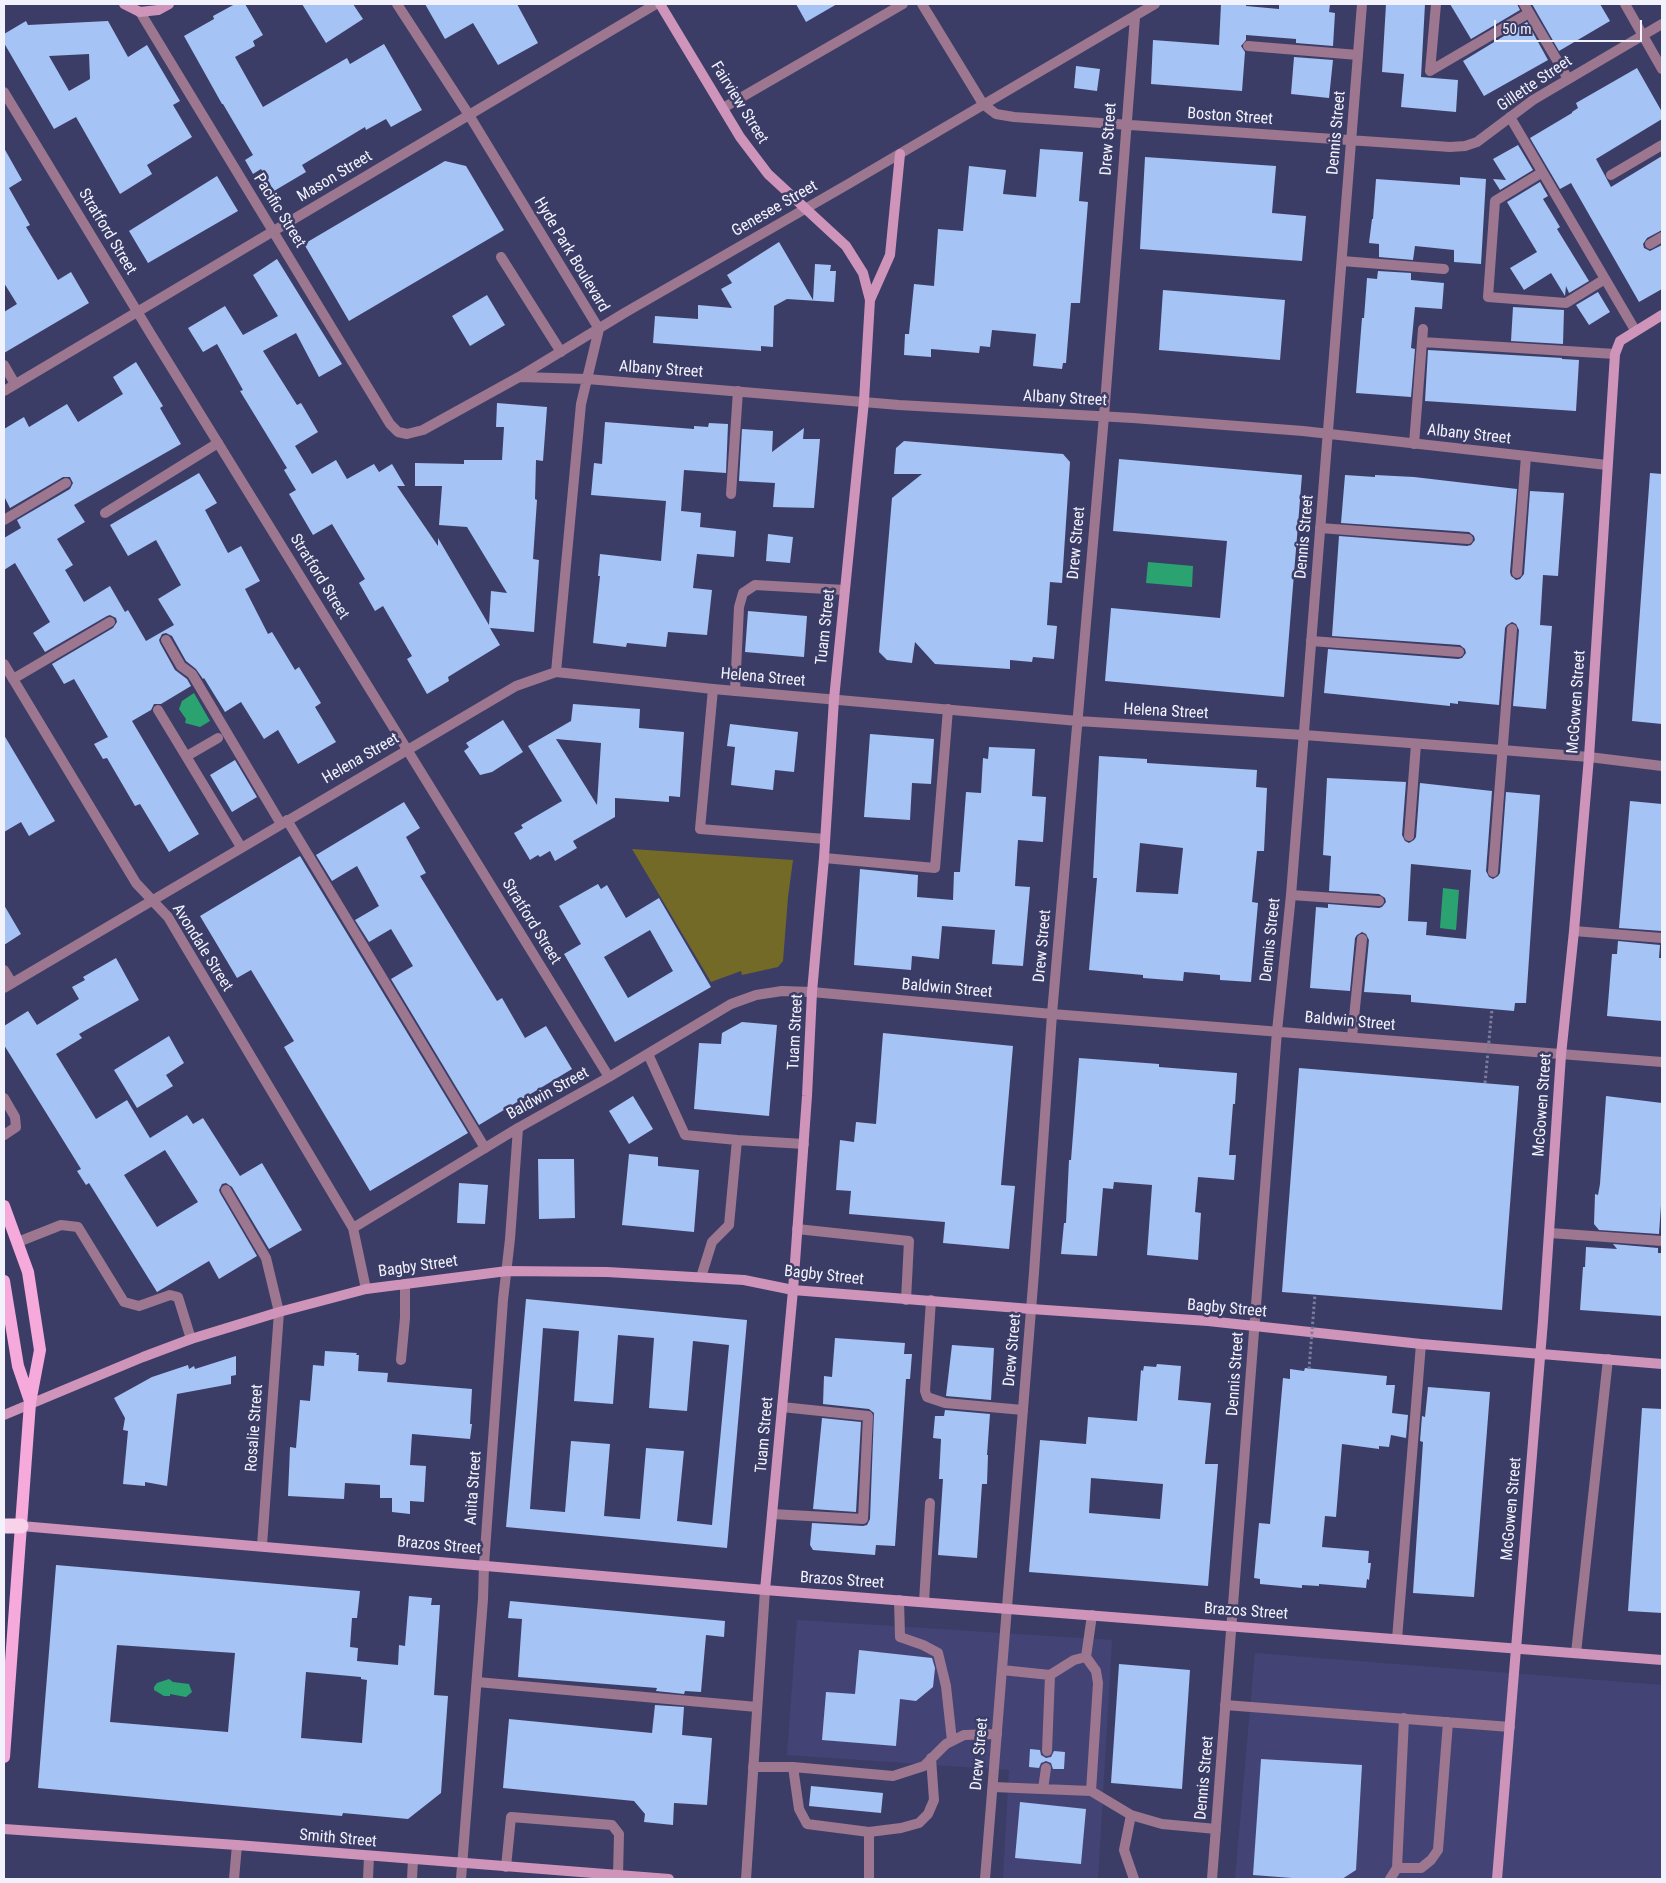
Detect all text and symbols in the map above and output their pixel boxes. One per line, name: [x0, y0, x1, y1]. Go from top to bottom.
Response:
scale bar: [1496, 10, 1644, 42]
text: 50 m: [1502, 20, 1532, 38]
street label: Gillette Street: [1494, 52, 1576, 116]
street label: Fairview Street: [706, 58, 772, 148]
street label: Dennis Street: [1324, 90, 1350, 176]
street label: Drew Street: [1097, 102, 1121, 176]
street label: Boston Street: [1187, 104, 1273, 130]
street label: Mason Street: [294, 147, 376, 207]
street label: Pacific Street: [249, 170, 309, 252]
street label: Genesee Street: [729, 177, 821, 241]
street label: Stratford Street: [74, 186, 140, 278]
street label: Hyde Park Boulevard: [529, 194, 613, 316]
street label: Albany Street: [618, 357, 704, 383]
street label: Albany Street: [1023, 387, 1107, 411]
street label: Albany Street: [1426, 421, 1512, 449]
street label: Dennis Street: [1292, 494, 1318, 580]
street label: Drew Street: [1064, 506, 1090, 580]
street label: Stratford Street: [285, 531, 353, 623]
street label: Tuam Street: [812, 588, 840, 666]
street label: McGowen Street: [1564, 650, 1590, 754]
street label: Helena Street: [720, 665, 806, 691]
street label: Helena Street: [1123, 700, 1209, 724]
street label: Helena Street: [319, 729, 403, 789]
street label: Stratford Street: [497, 876, 565, 968]
street label: Dennis Street: [1257, 897, 1285, 983]
street label: Avondale Street: [168, 901, 236, 995]
street label: Drew Street: [1030, 909, 1056, 983]
street label: Baldwin Street: [901, 975, 993, 1003]
street label: Tuam Street: [784, 993, 808, 1071]
street label: Baldwin Street: [1304, 1008, 1396, 1036]
street label: McGowen Street: [1530, 1053, 1556, 1157]
street label: Baldwin Street: [504, 1064, 592, 1124]
street label: Bagby Street: [377, 1252, 459, 1282]
street label: Bagby Street: [783, 1262, 865, 1290]
street label: Bagby Street: [1186, 1296, 1268, 1322]
street label: Drew Street: [1000, 1313, 1026, 1387]
street label: Dennis Street: [1223, 1331, 1249, 1417]
street label: Rosalie Street: [242, 1384, 268, 1472]
street label: Tuam Street: [752, 1396, 778, 1474]
street label: Anita Street: [462, 1450, 486, 1526]
street label: McGowen Street: [1498, 1456, 1526, 1562]
street label: Brazos Street: [396, 1533, 482, 1559]
street label: Brazos Street: [799, 1568, 885, 1594]
street label: Brazos Street: [1203, 1599, 1289, 1625]
street label: Drew Street: [967, 1717, 993, 1791]
street label: Dennis Street: [1192, 1735, 1218, 1821]
street label: Smith Street: [298, 1826, 378, 1852]

